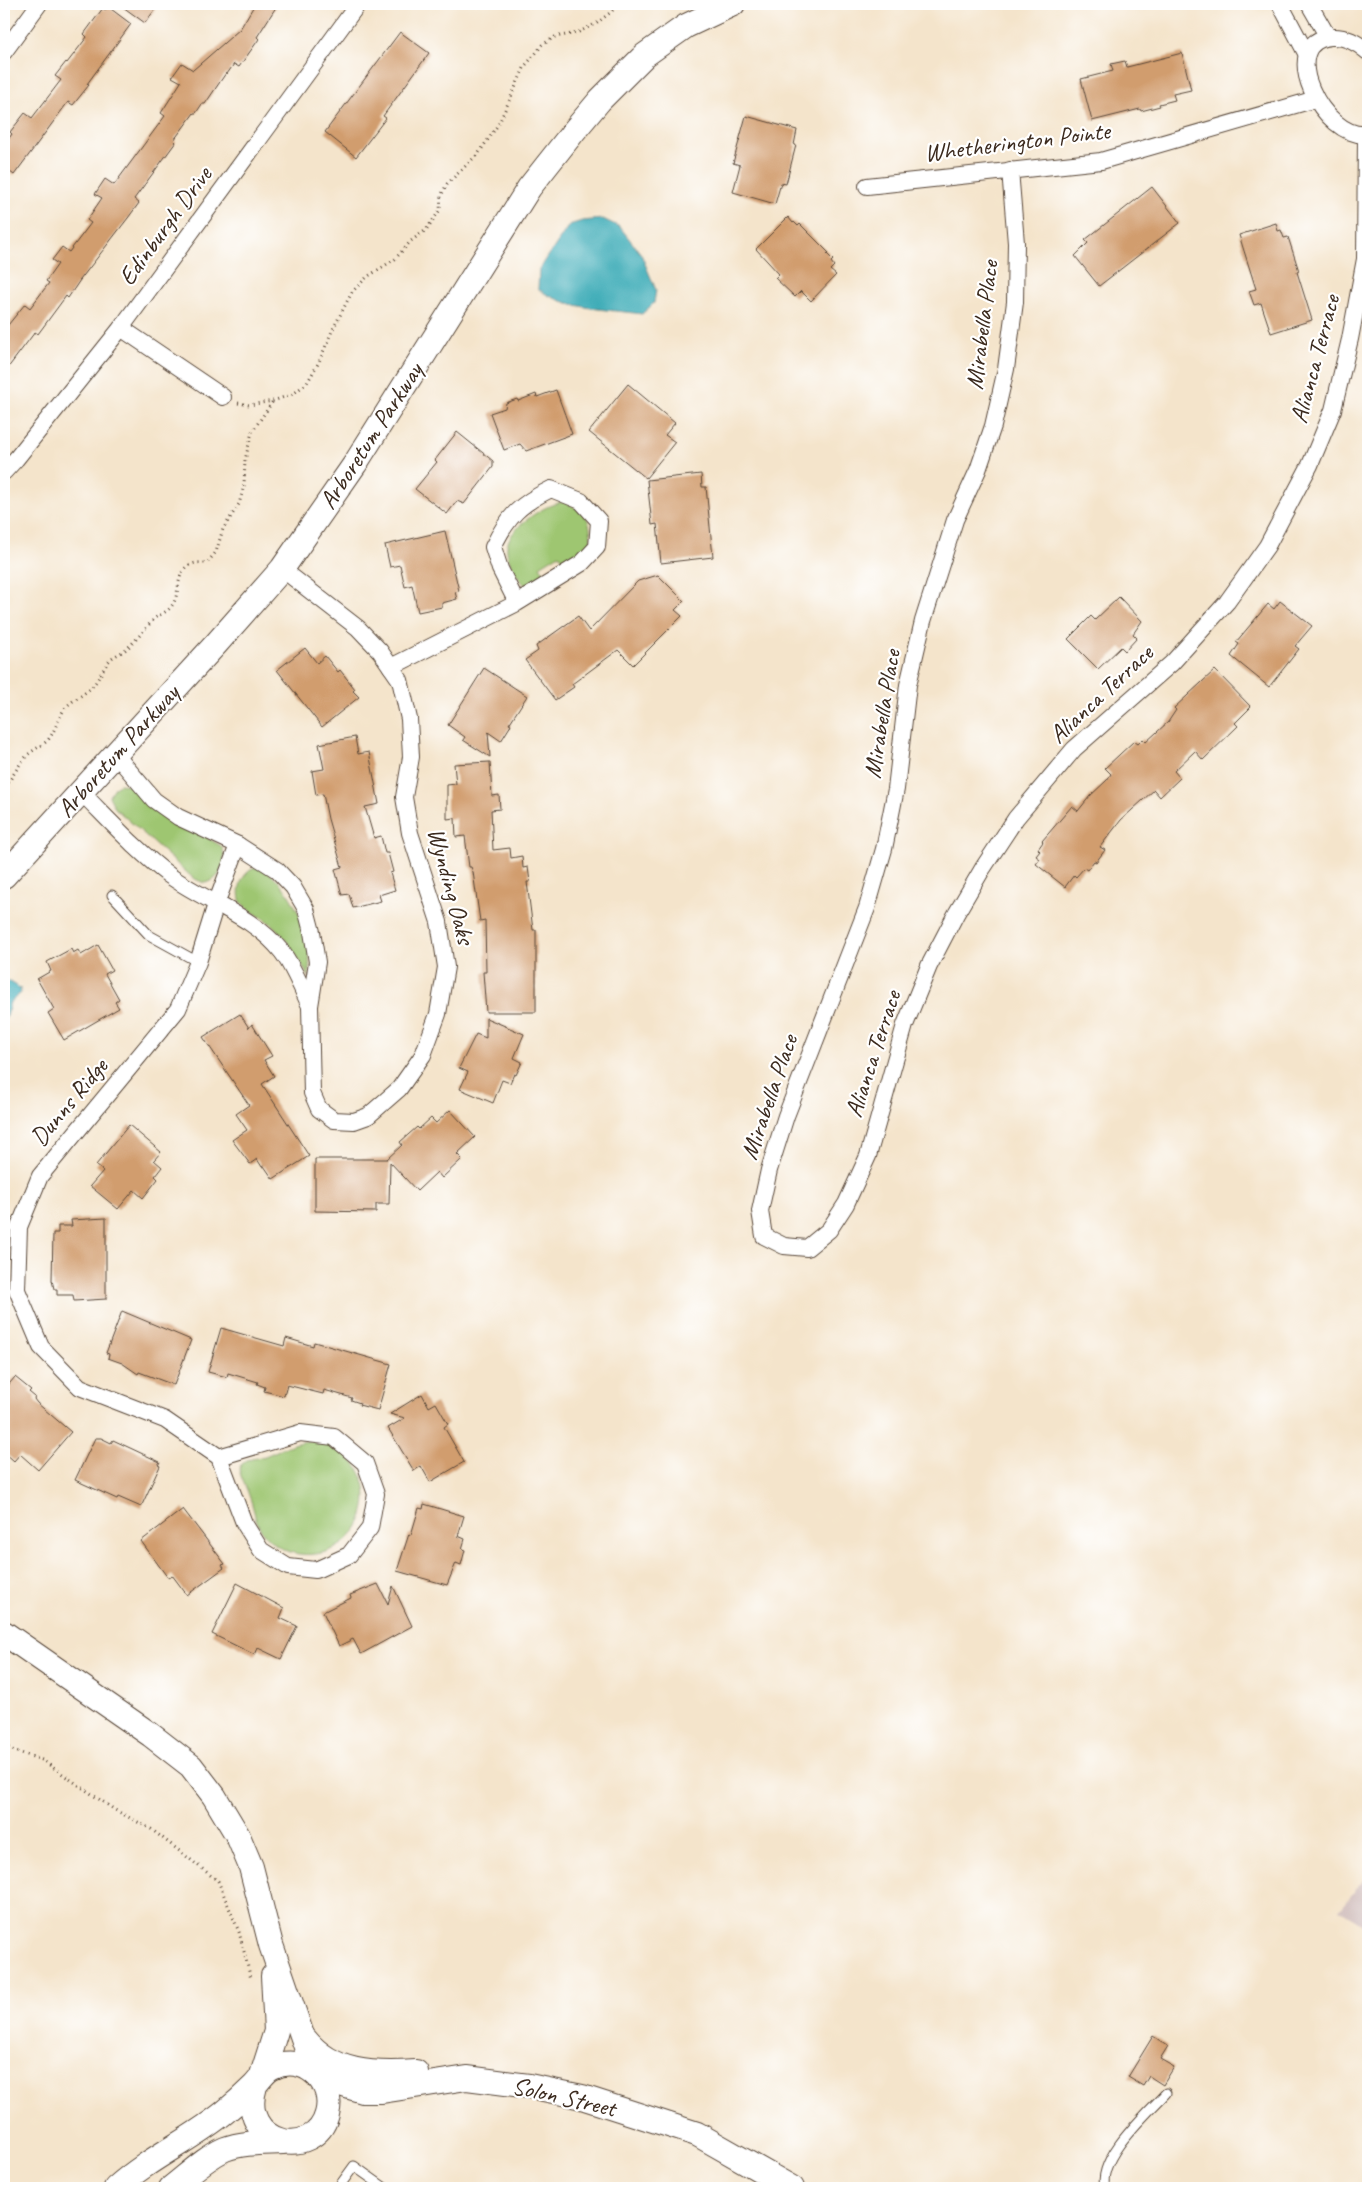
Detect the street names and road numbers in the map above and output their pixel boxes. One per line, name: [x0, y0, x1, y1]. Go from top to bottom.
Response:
street label: Whetherington Pointe: [923, 115, 1113, 169]
street label: Edinburgh Drive: [111, 159, 220, 292]
street label: Mirabella Place: [958, 257, 1006, 391]
street label: Alianca Terrace: [1283, 290, 1348, 426]
street label: Arboretum Parkway: [312, 355, 432, 515]
street label: Alianca Terrace: [1042, 636, 1161, 750]
street label: Mirabella Place: [856, 646, 908, 781]
street label: Arboretum Parkway: [50, 676, 188, 824]
street label: Wynding Oaks: [420, 824, 482, 950]
street label: Alianca Terrace: [838, 985, 909, 1121]
street label: Mirabella Place: [733, 1029, 806, 1164]
street label: Dunns Ridge: [23, 1050, 116, 1152]
street label: Solon Street: [509, 2070, 621, 2125]

